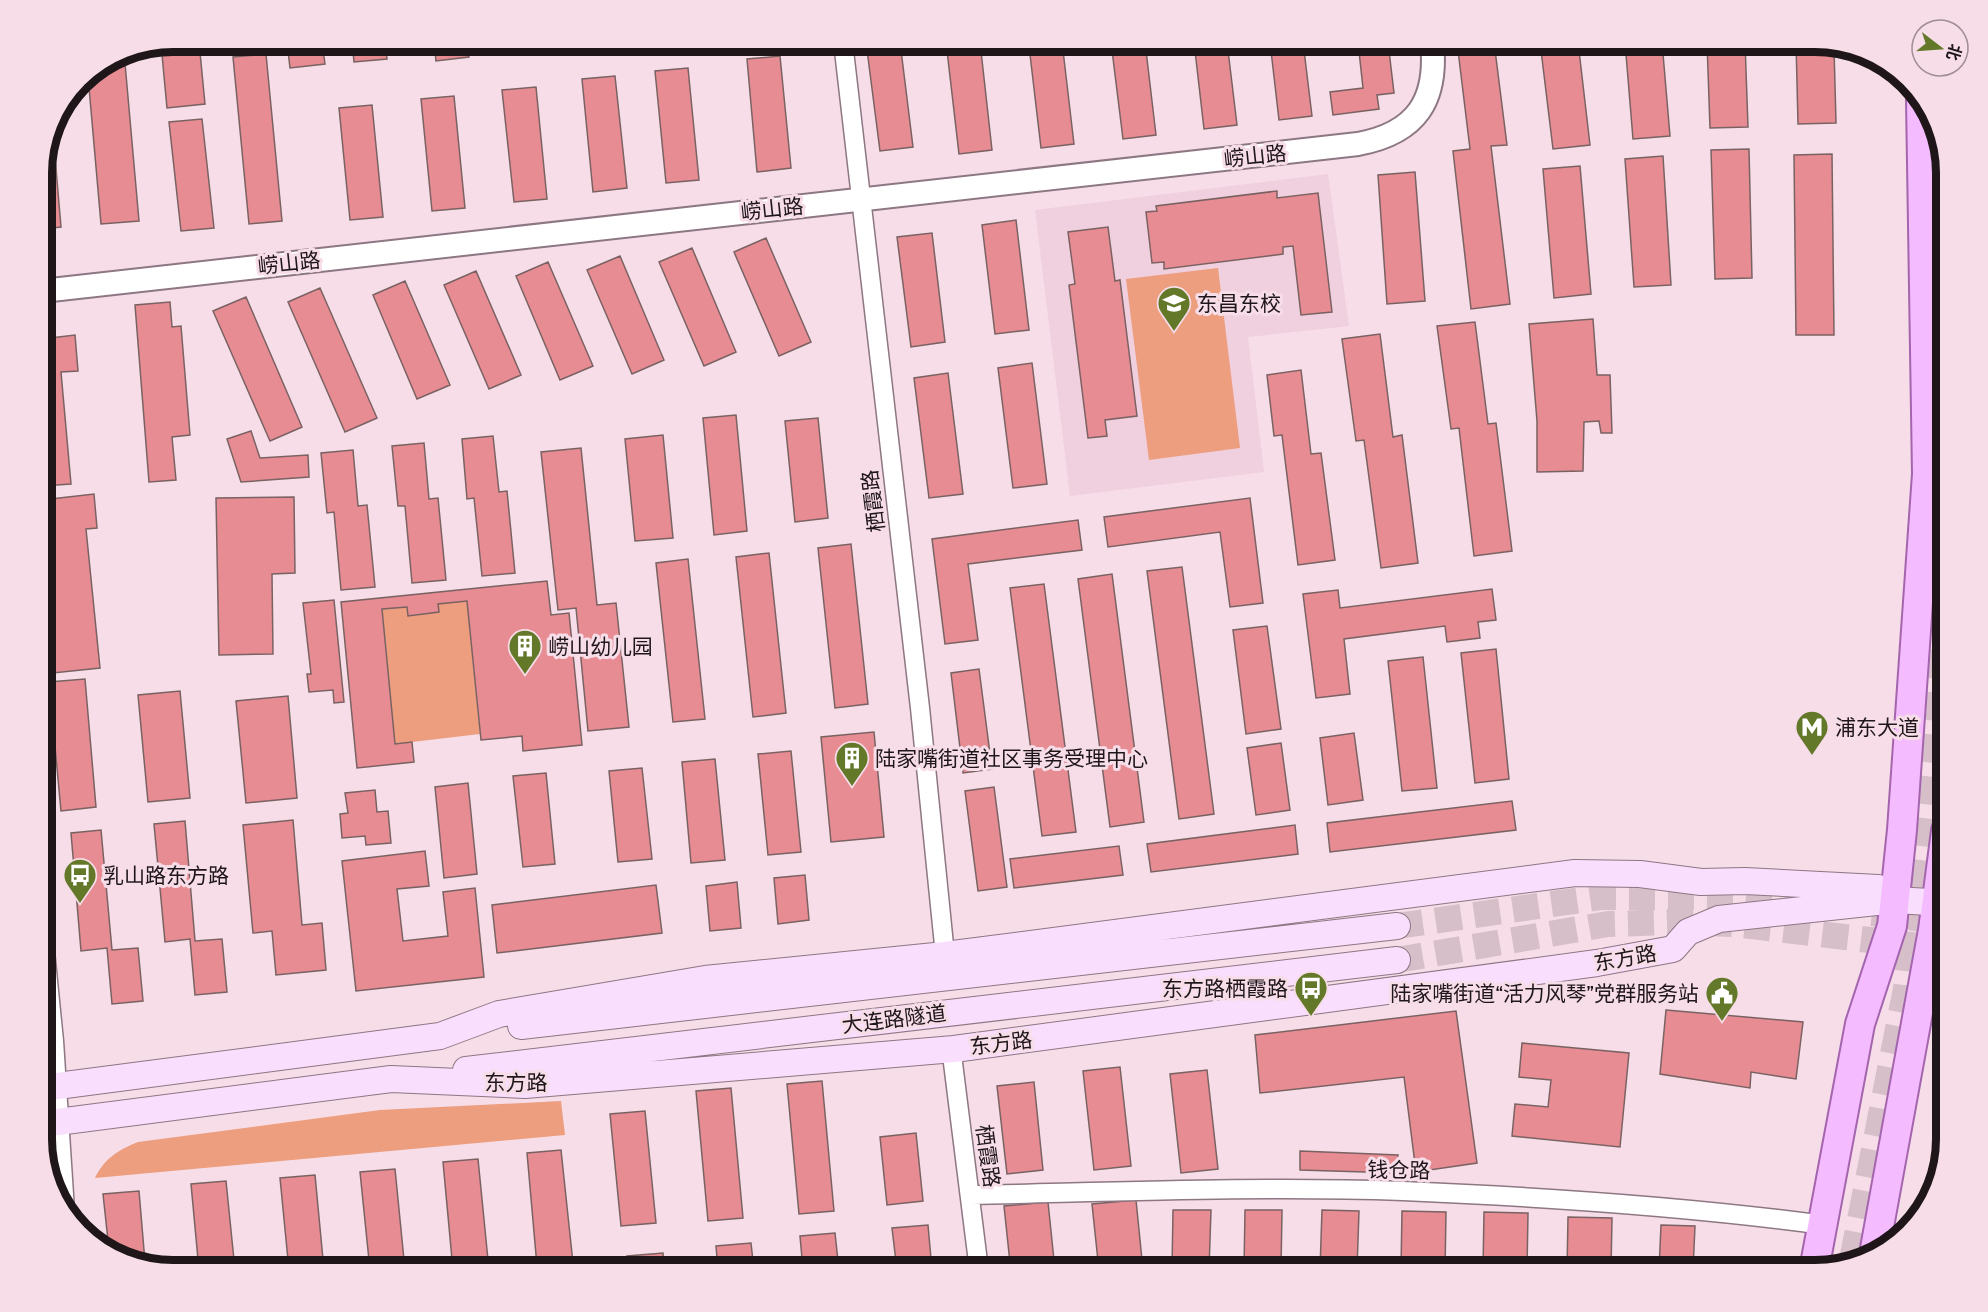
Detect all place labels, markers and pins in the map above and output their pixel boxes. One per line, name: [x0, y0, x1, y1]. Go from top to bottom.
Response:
school or university icon: 东昌东校: [1156, 285, 1192, 332]
place label: 东昌东校: [1197, 291, 1281, 316]
building icon: 崂山幼儿园: [507, 628, 543, 675]
place label: 崂山幼儿园: [548, 634, 653, 659]
metro station icon: 浦东大道: [1794, 709, 1830, 756]
place label: 浦东大道: [1835, 715, 1919, 740]
building icon: 陆家嘴街道社区事务受理中心: [834, 740, 870, 787]
place label: 陆家嘴街道社区事务受理中心: [875, 746, 1148, 771]
bus stop icon: 乳山路东方路: [62, 857, 98, 904]
place label: 乳山路东方路: [103, 863, 229, 888]
bus stop icon: 东方路栖霞路: [1293, 970, 1329, 1017]
public building icon: 陆家嘴街道“活力风琴”党群服务站: [1704, 975, 1740, 1022]
place label: 东方路栖霞路: [1162, 976, 1288, 1001]
place label: 陆家嘴街道“活力风琴”党群服务站: [1390, 981, 1699, 1006]

